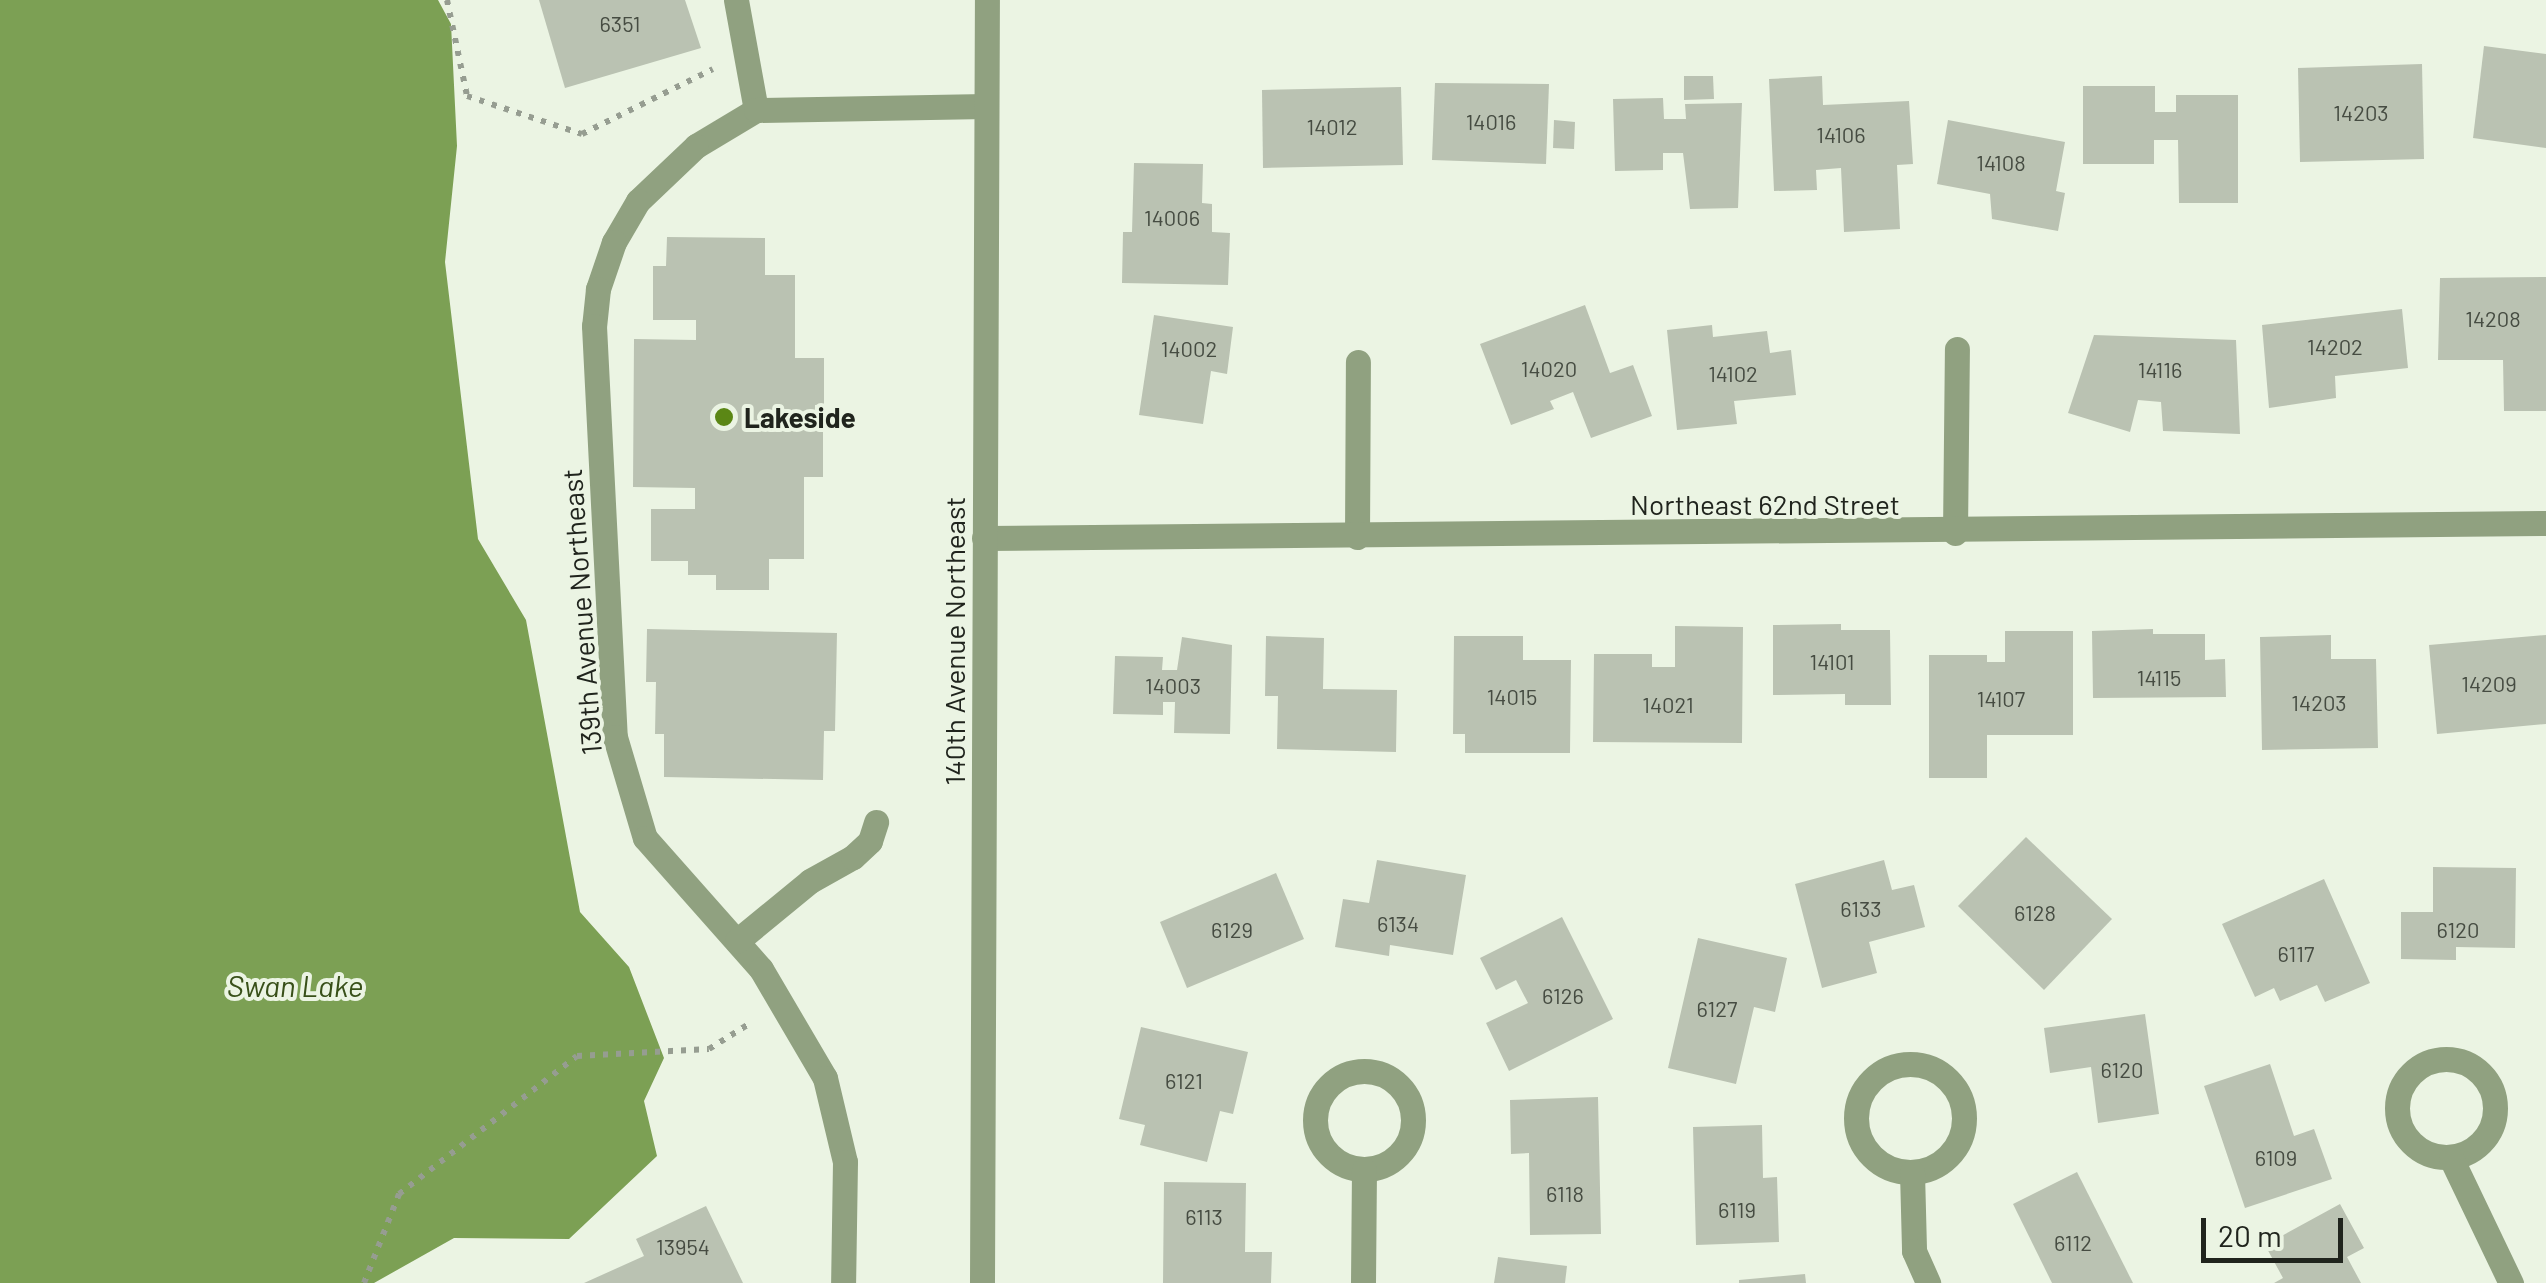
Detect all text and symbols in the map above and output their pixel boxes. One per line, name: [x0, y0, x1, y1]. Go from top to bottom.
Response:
house number: 6351: [599, 11, 641, 37]
house number: 14203: [2333, 100, 2389, 126]
house number: 14016: [1466, 109, 1516, 135]
house number: 14012: [1306, 114, 1358, 140]
house number: 14106: [1816, 122, 1866, 148]
house number: 14108: [1976, 150, 2026, 176]
house number: 14006: [1144, 205, 1200, 231]
house number: 14208: [2465, 306, 2521, 332]
house number: 14202: [2307, 334, 2363, 360]
house number: 14002: [1161, 336, 1217, 362]
house number: 14020: [1521, 356, 1577, 382]
house number: 14116: [2138, 357, 2182, 383]
house number: 14102: [1708, 361, 1758, 387]
place label: Lakeside: [744, 400, 856, 434]
marker: Lakeside: [713, 406, 735, 428]
street label: 139th Avenue Northeast: [554, 468, 608, 756]
street label: Northeast 62nd Street: [1630, 487, 1900, 521]
street label: 140th Avenue Northeast: [937, 496, 971, 786]
house number: 14101: [1809, 649, 1855, 675]
house number: 14115: [2137, 665, 2181, 691]
house number: 14209: [2461, 671, 2517, 697]
house number: 14003: [1145, 673, 1201, 699]
house number: 14015: [1487, 684, 1537, 710]
house number: 14107: [1977, 686, 2025, 712]
house number: 14203: [2291, 690, 2347, 716]
house number: 14021: [1642, 692, 1694, 718]
house number: 6133: [1840, 896, 1882, 922]
house number: 6128: [2014, 900, 2056, 926]
house number: 6134: [1377, 911, 1419, 937]
house number: 6129: [1211, 917, 1253, 943]
house number: 6120: [2437, 917, 2479, 943]
house number: 6117: [2278, 941, 2314, 967]
water label: Swan Lake: [227, 967, 363, 1003]
house number: 6126: [1542, 983, 1584, 1009]
house number: 6127: [1697, 996, 1737, 1022]
house number: 6120: [2101, 1057, 2143, 1083]
house number: 6121: [1165, 1068, 1203, 1094]
house number: 6109: [2255, 1145, 2297, 1171]
house number: 6118: [1546, 1181, 1584, 1207]
house number: 6119: [1718, 1197, 1756, 1223]
scale bar: [2206, 1198, 2348, 1260]
house number: 6113: [1185, 1204, 1223, 1230]
text: 20 m: [2218, 1217, 2282, 1253]
house number: 6112: [2054, 1230, 2092, 1256]
house number: 13954: [656, 1234, 710, 1260]

